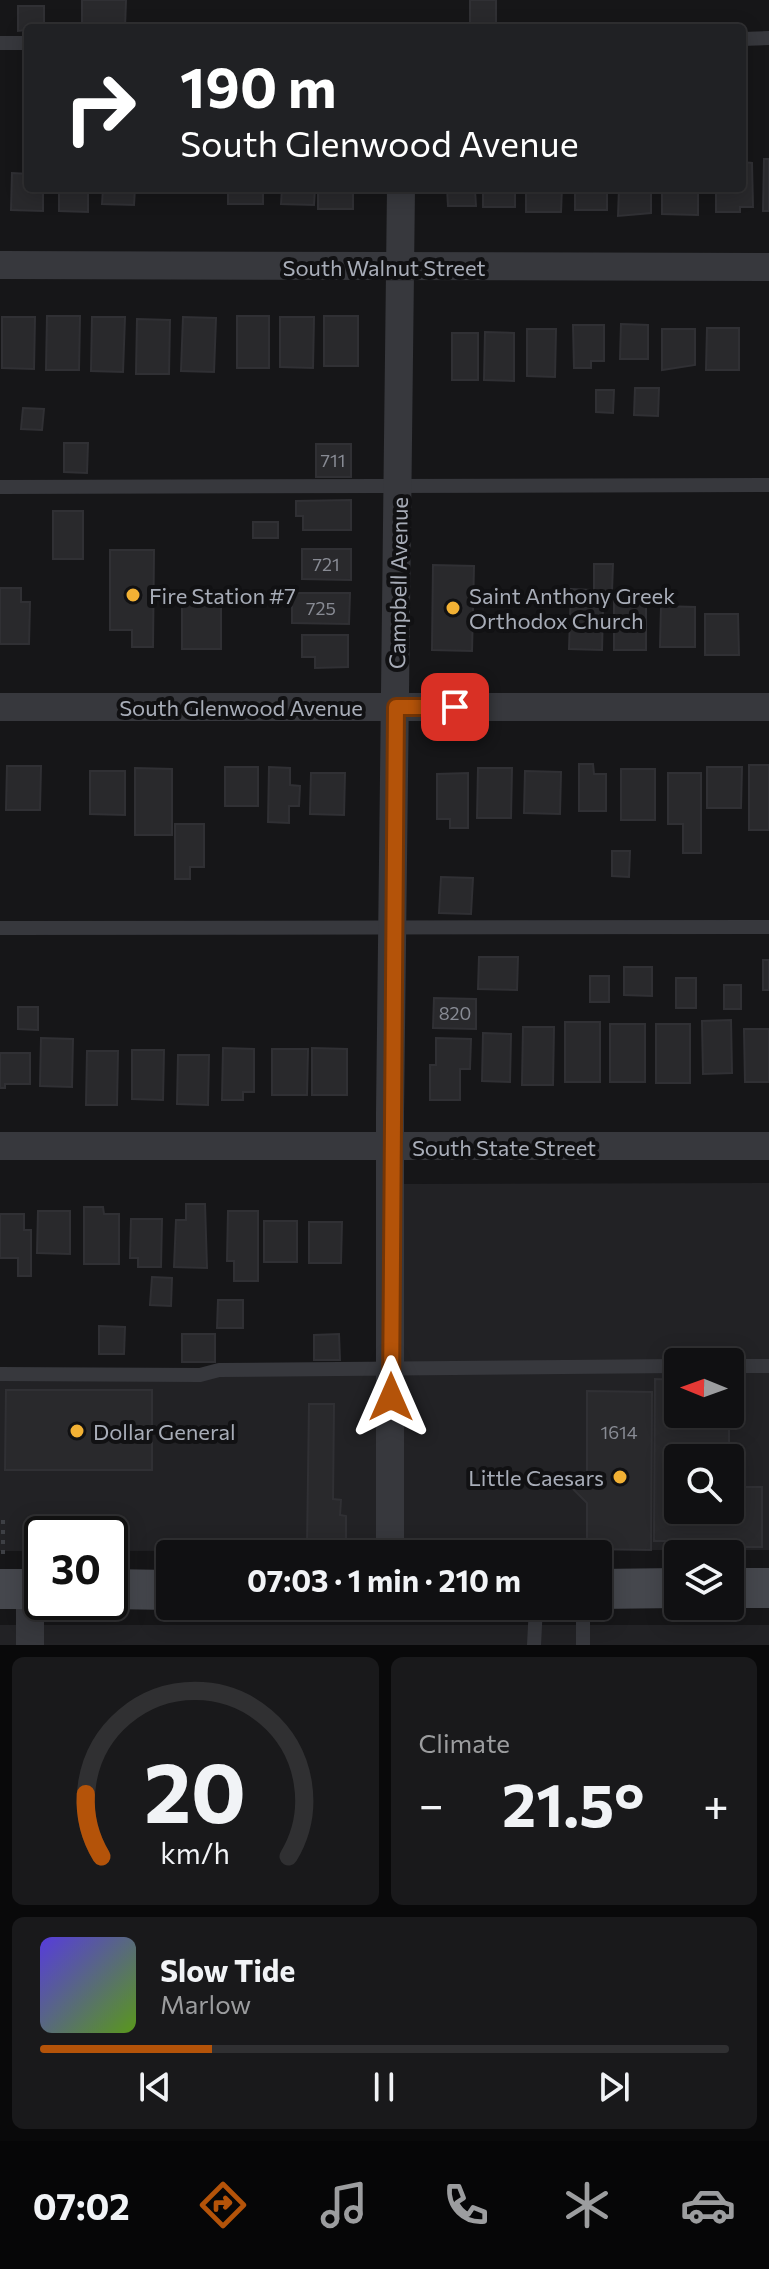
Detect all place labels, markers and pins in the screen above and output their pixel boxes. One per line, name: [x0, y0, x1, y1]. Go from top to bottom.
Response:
place label: Fire Station #7: [149, 582, 296, 609]
place label: Saint Anthony Greek Orthodox Church: [469, 582, 675, 634]
marker: Fire Station #7: [124, 586, 142, 604]
marker: Saint Anthony Greek Orthodox Church: [444, 599, 462, 617]
pin: [421, 673, 489, 741]
place label: Dollar General: [93, 1418, 236, 1445]
marker: Dollar General: [68, 1422, 86, 1440]
place label: Little Caesars: [468, 1464, 604, 1491]
marker: Little Caesars: [611, 1468, 629, 1486]

